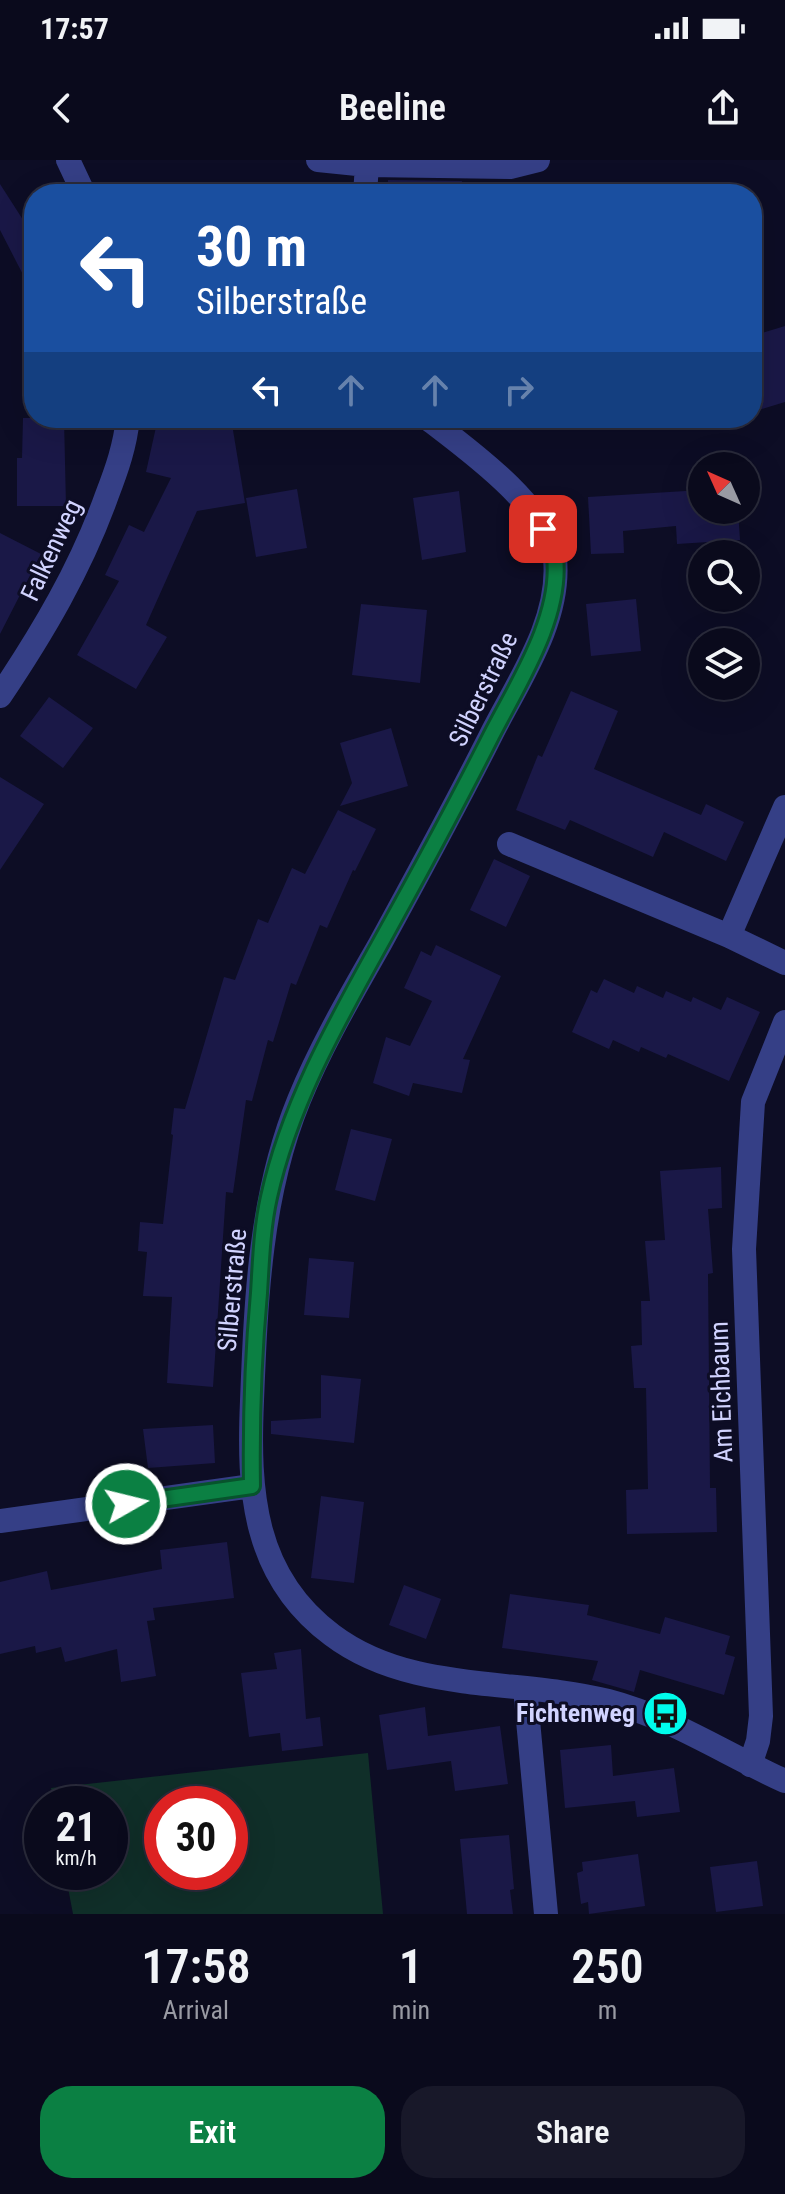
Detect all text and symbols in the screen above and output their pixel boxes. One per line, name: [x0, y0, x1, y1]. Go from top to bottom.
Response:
text: 17:57: [40, 11, 109, 46]
icon: back: [40, 86, 84, 130]
icon: share: [701, 86, 745, 130]
text: Beeline: [339, 87, 446, 129]
text: 30 m: [196, 214, 307, 280]
icon: left: [64, 216, 168, 320]
text: Silberstraße: [196, 281, 367, 323]
icon: left: [245, 368, 289, 412]
icon: ahead: [329, 368, 373, 412]
icon: ahead: [413, 368, 457, 412]
icon: right: [497, 368, 541, 412]
north arrow: [688, 452, 760, 524]
map controls: [688, 452, 760, 700]
street label: Falkenweg: [14, 494, 88, 606]
pin: [509, 495, 577, 563]
icon: arrive: [521, 507, 565, 551]
button: search: [688, 540, 760, 612]
street label: Silberstraße: [442, 627, 524, 751]
button: layers: [688, 628, 760, 700]
street label: Silberstraße: [212, 1227, 252, 1353]
street label: Am Eichbaum: [704, 1321, 738, 1463]
position arrow: [84, 1462, 168, 1546]
bus stop icon: Fichtenweg: [642, 1689, 690, 1737]
place label: Fichtenweg: [516, 1698, 635, 1728]
speed limit sign: 30: [144, 1786, 248, 1890]
text: 21: [56, 1804, 96, 1851]
text: km/h: [55, 1846, 97, 1870]
text: 17:58: [141, 1938, 251, 1995]
text: 1: [399, 1938, 423, 1995]
text: 250: [571, 1938, 644, 1995]
text: Arrival: [163, 1995, 229, 2025]
text: min: [392, 1995, 430, 2025]
text: m: [598, 1995, 617, 2025]
button: Exit: [40, 2086, 385, 2178]
button: Share: [401, 2086, 745, 2178]

